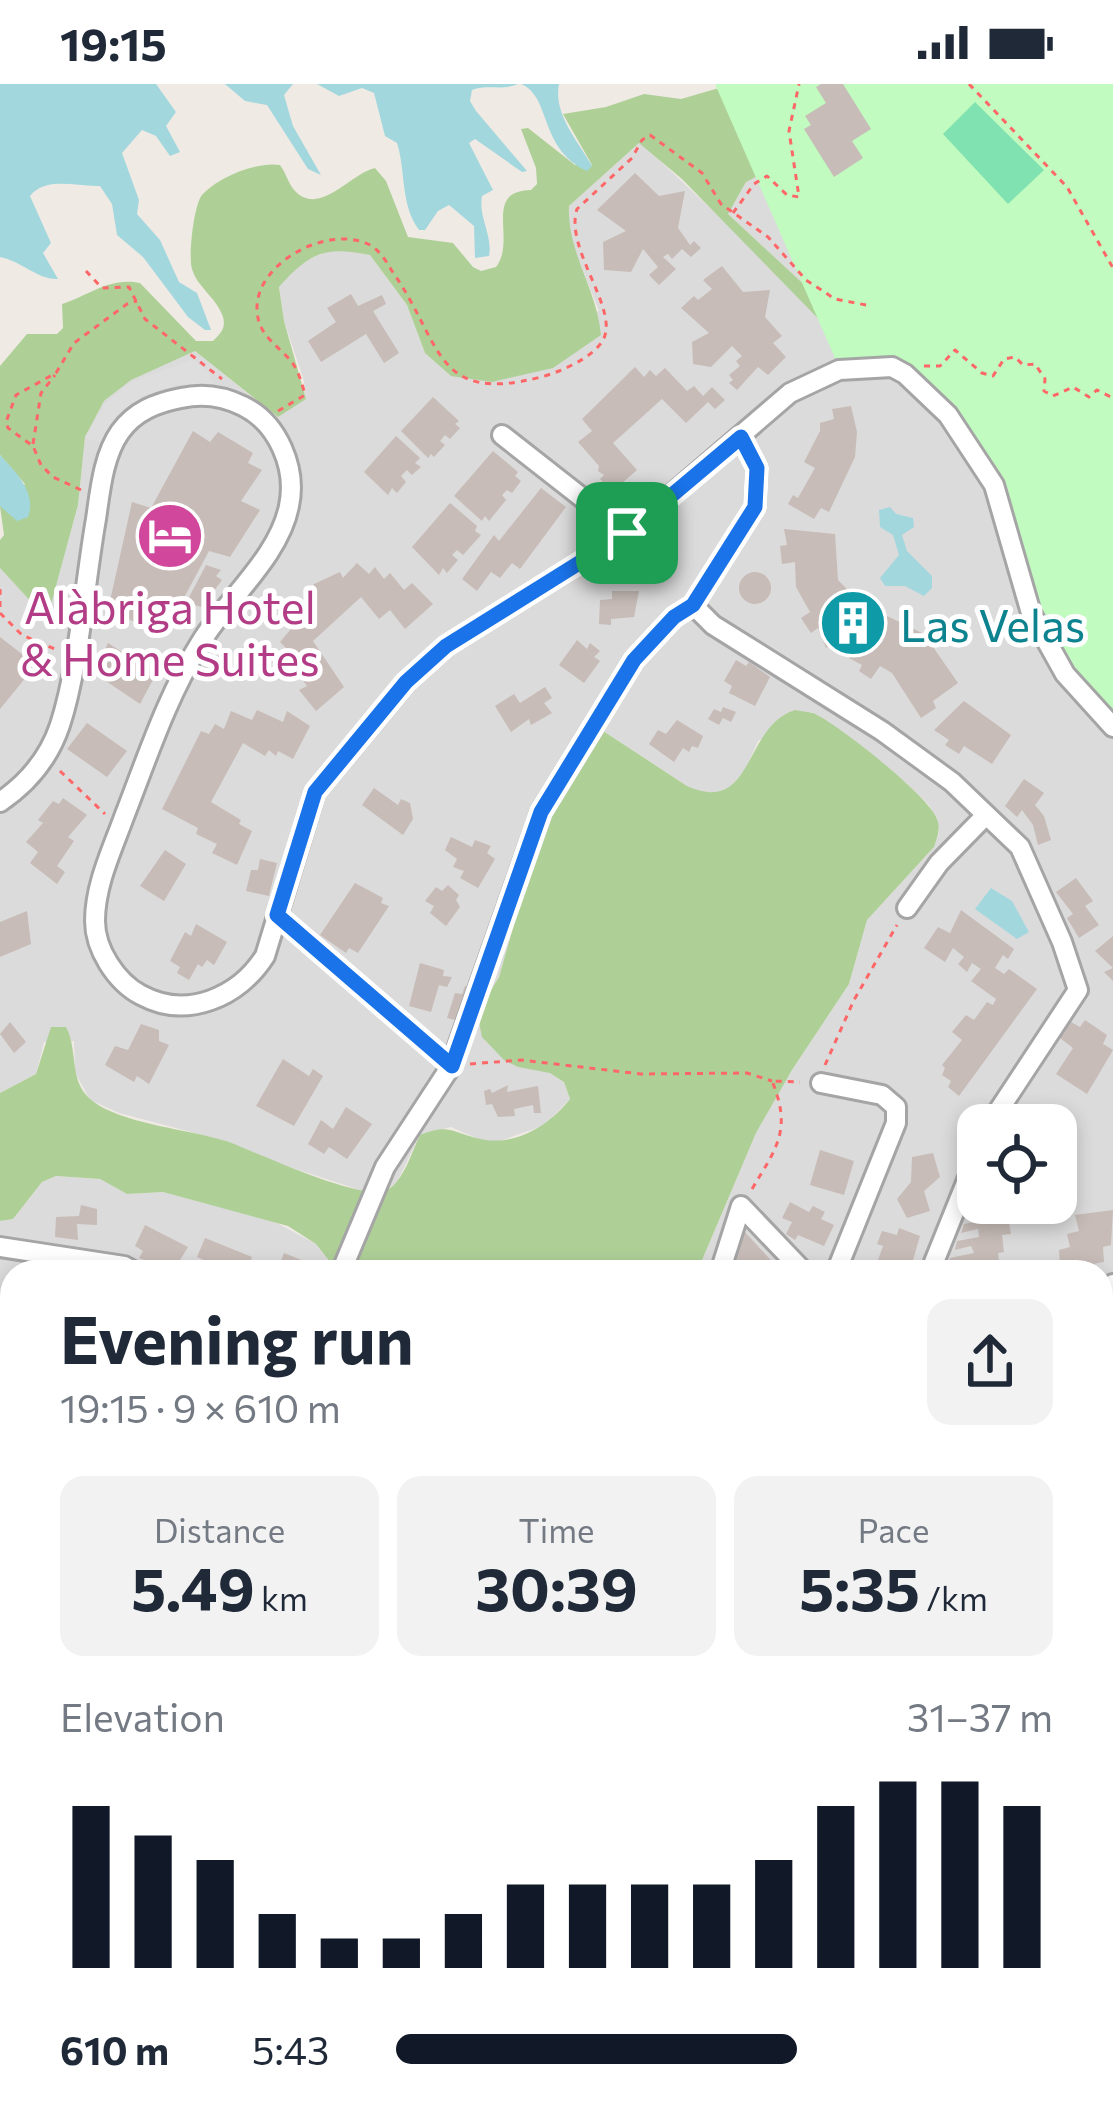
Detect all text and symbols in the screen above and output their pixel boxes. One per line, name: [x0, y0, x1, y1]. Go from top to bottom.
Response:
text: 19:15: [60, 15, 167, 70]
pin: [576, 482, 678, 584]
icon: arrive: [594, 500, 660, 566]
hotel icon: Alàbriga Hotel & Home Suites: [135, 501, 205, 571]
place label: Alàbriga Hotel & Home Suites: [20, 578, 320, 685]
building icon: Las Velas: [818, 588, 888, 658]
place label: Las Velas: [900, 596, 1085, 651]
map controls: [957, 1104, 1077, 1224]
button: locate: [957, 1104, 1077, 1224]
text: Evening run: [60, 1297, 414, 1378]
button: share: [927, 1299, 1053, 1425]
text: 19:15 · 9 × 610 m: [60, 1383, 341, 1431]
text: Distance: [154, 1509, 285, 1550]
text: Time: [519, 1509, 594, 1550]
text: Pace: [858, 1509, 929, 1550]
text: 5.49: [131, 1550, 255, 1623]
text: 30:39: [475, 1550, 638, 1623]
text: 5:35: [799, 1550, 920, 1623]
text: km: [255, 1577, 308, 1618]
text: /km: [920, 1577, 988, 1618]
text: Elevation: [60, 1692, 225, 1740]
text: 31–37 m: [907, 1692, 1053, 1740]
text: 610 m: [60, 2025, 169, 2073]
text: 5:43: [252, 2025, 329, 2073]

